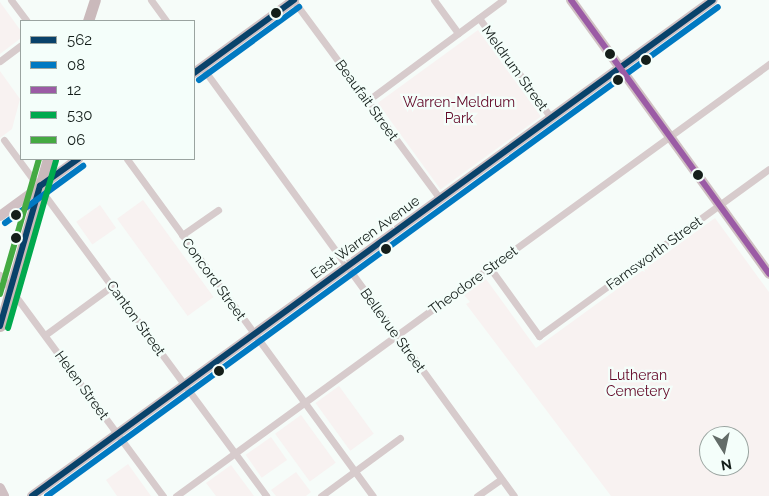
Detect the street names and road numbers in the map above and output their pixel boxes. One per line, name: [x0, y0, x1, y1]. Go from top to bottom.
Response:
street label: Meldrum Street: [478, 22, 552, 114]
street label: Beaufait Street: [332, 56, 402, 144]
street label: East Warren Avenue: [307, 192, 423, 282]
street label: Farnsworth Street: [603, 213, 705, 293]
street label: Concord Street: [178, 234, 250, 324]
street label: Theodore Street: [425, 242, 521, 318]
street label: Canton Street: [103, 277, 169, 359]
street label: Bellevue Street: [357, 285, 429, 375]
street label: Helen Street: [51, 347, 113, 423]

